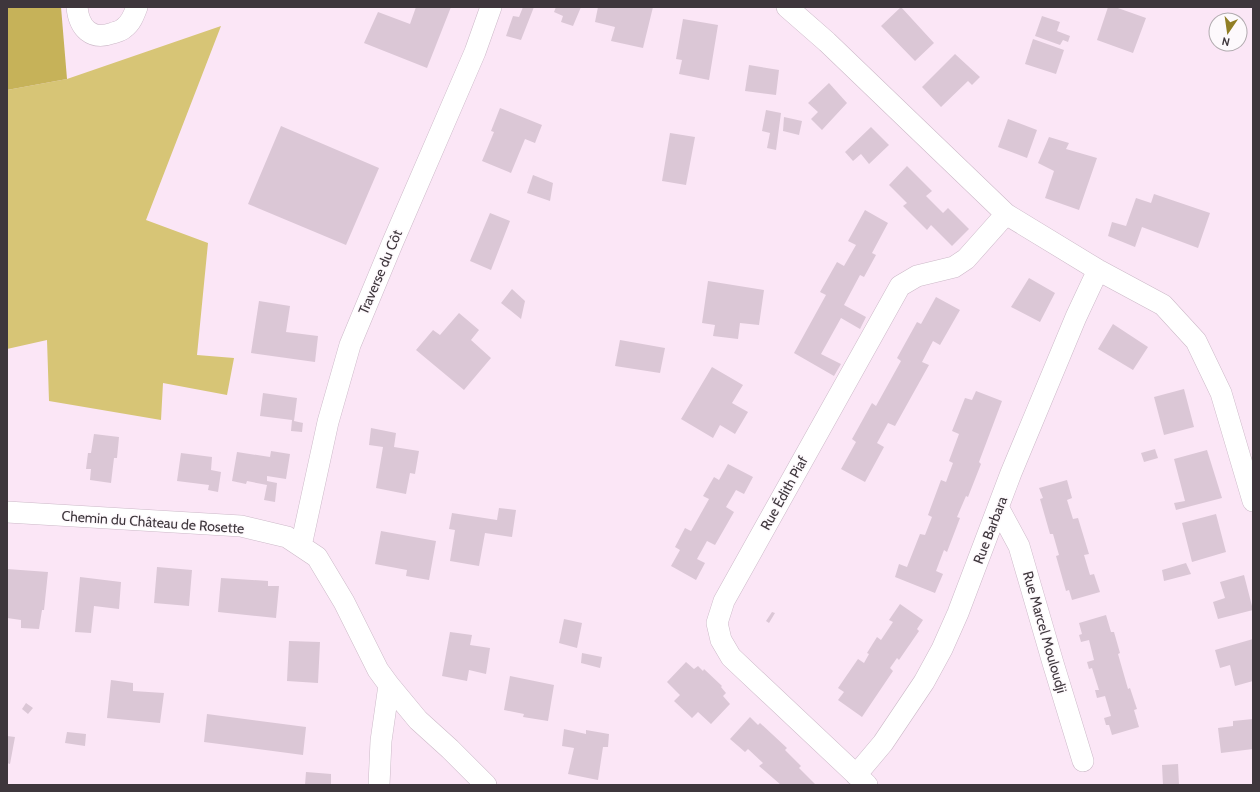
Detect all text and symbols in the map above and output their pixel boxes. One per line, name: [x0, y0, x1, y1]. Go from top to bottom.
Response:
north arrow: [1208, 12, 1248, 52]
text: N: [1220, 34, 1231, 49]
street label: Traverse du Côt: [354, 227, 406, 317]
street label: Rue Édith Piaf: [756, 453, 812, 533]
street label: Rue Barbara: [969, 493, 1011, 566]
street label: Chemin du Château de Rosette: [61, 507, 245, 537]
street label: Rue Marcel Mouloudji: [1019, 569, 1071, 695]

